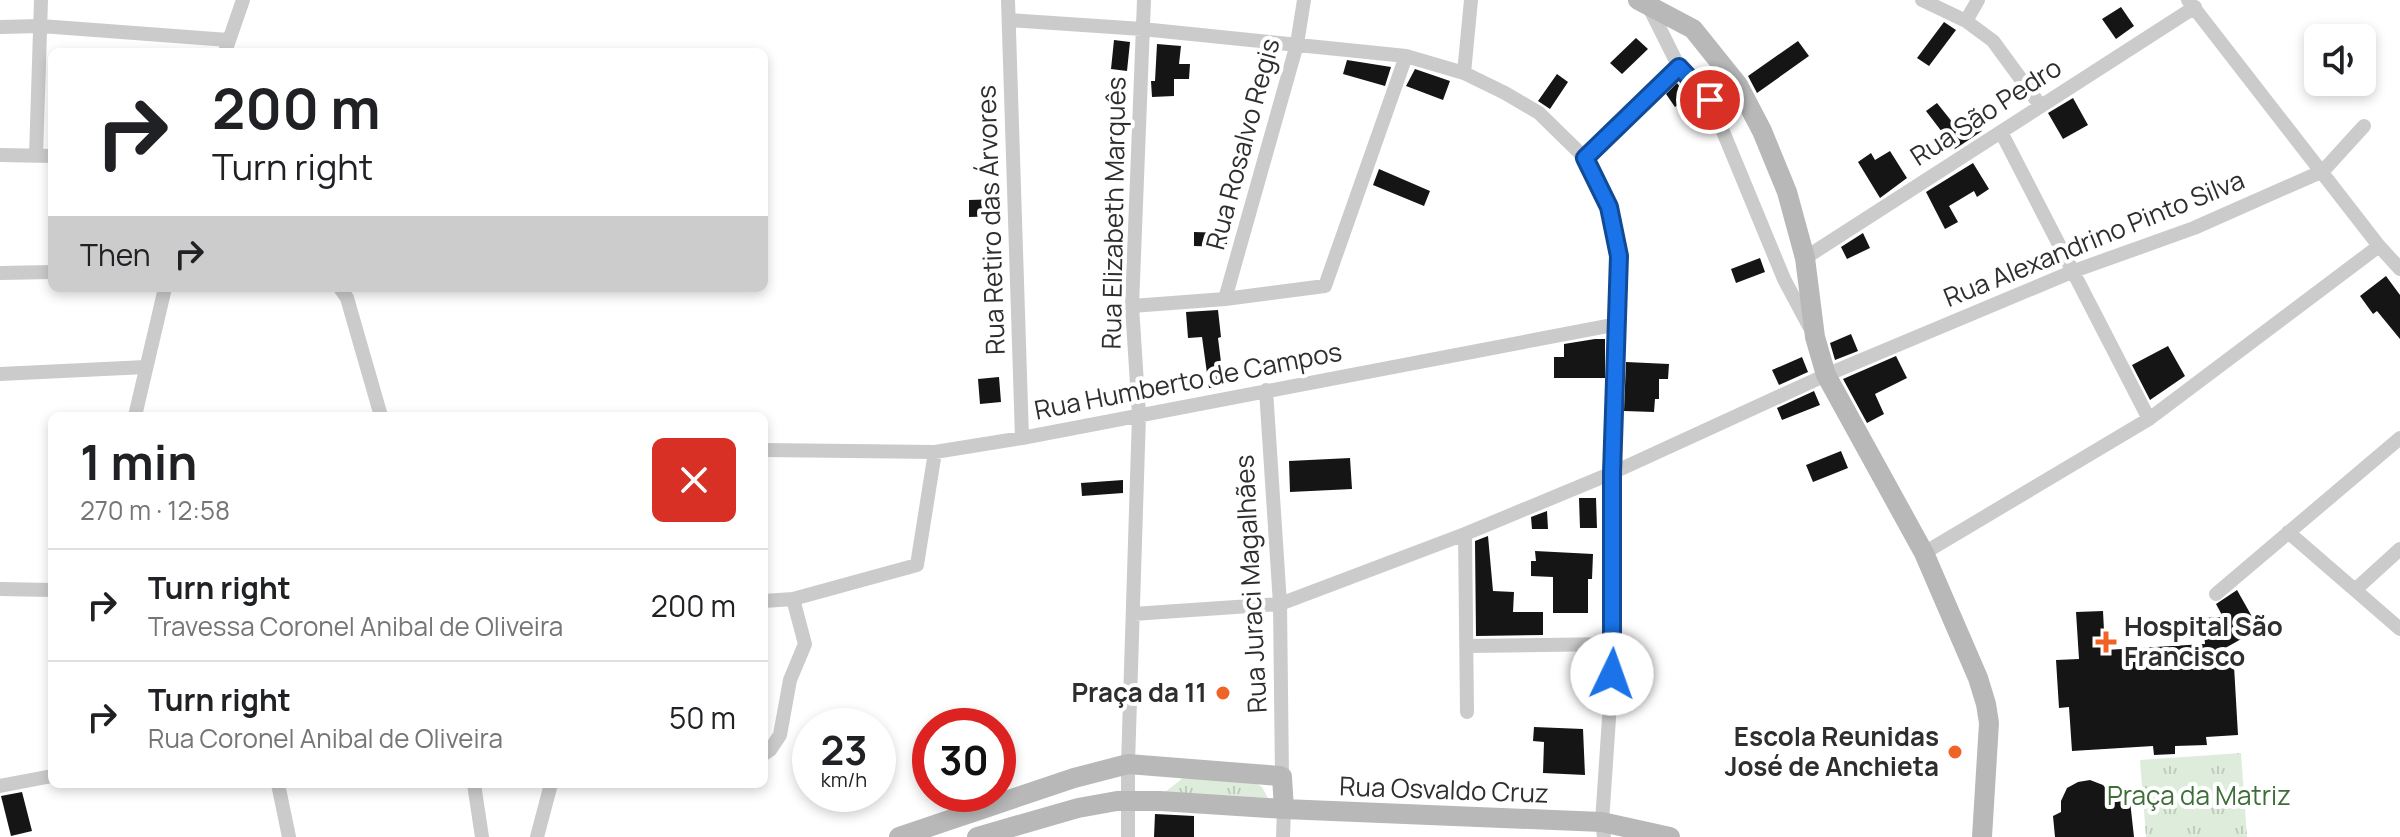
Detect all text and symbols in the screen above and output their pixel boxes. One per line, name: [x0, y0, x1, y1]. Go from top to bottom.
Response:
map controls: [2304, 24, 2376, 96]
button: sound: [2304, 24, 2376, 96]
street label: Rua Rosalvo Regis: [1197, 34, 1288, 253]
street label: Rua São Pedro: [1903, 49, 2068, 173]
pin: [1676, 66, 1744, 134]
text: 200 m: [212, 69, 381, 146]
street label: Rua Elizabeth Marquês: [1093, 76, 1133, 350]
icon: arrive: [1688, 78, 1732, 122]
icon: right: [80, 80, 184, 184]
street label: Rua Retiro das Árvores: [967, 85, 1013, 355]
text: Turn right: [212, 142, 373, 191]
street label: Rua Alexandrino Pinto Silva: [1938, 161, 2249, 315]
icon: right: [167, 232, 211, 276]
text: Then: [80, 234, 151, 275]
street label: Rua Humberto de Campos: [1031, 333, 1345, 427]
text: 1 min: [80, 429, 197, 494]
button: close: [652, 438, 736, 522]
street label: Rua Juraci Magalhães: [1225, 454, 1275, 714]
text: 270 m · 12:58: [80, 492, 230, 528]
text: Turn right: [148, 567, 291, 608]
icon: right: [80, 583, 124, 627]
text: 200 m: [651, 585, 736, 626]
text: Travessa Coronel Anibal de Oliveira: [148, 608, 563, 644]
place label: Hospital São Francisco: [2124, 608, 2283, 674]
marker: Hospital São Francisco: [2095, 631, 2117, 653]
position arrow: [1570, 632, 1654, 716]
place label: Praça da 11: [1071, 674, 1207, 710]
text: Turn right: [148, 679, 291, 720]
marker: Praça da 11: [1214, 684, 1232, 702]
icon: right: [80, 695, 124, 739]
text: 50 m: [669, 697, 736, 738]
speed limit sign: 30: [912, 708, 1016, 812]
place label: Escola Reunidas José de Anchieta: [1725, 718, 1939, 784]
text: Rua Coronel Anibal de Oliveira: [148, 720, 503, 756]
text: 23: [820, 722, 868, 777]
marker: Escola Reunidas José de Anchieta: [1946, 743, 1964, 761]
text: km/h: [821, 766, 867, 793]
street label: Rua Osvaldo Cruz: [1339, 767, 1549, 811]
park label: Praça da Matriz: [2107, 777, 2291, 813]

